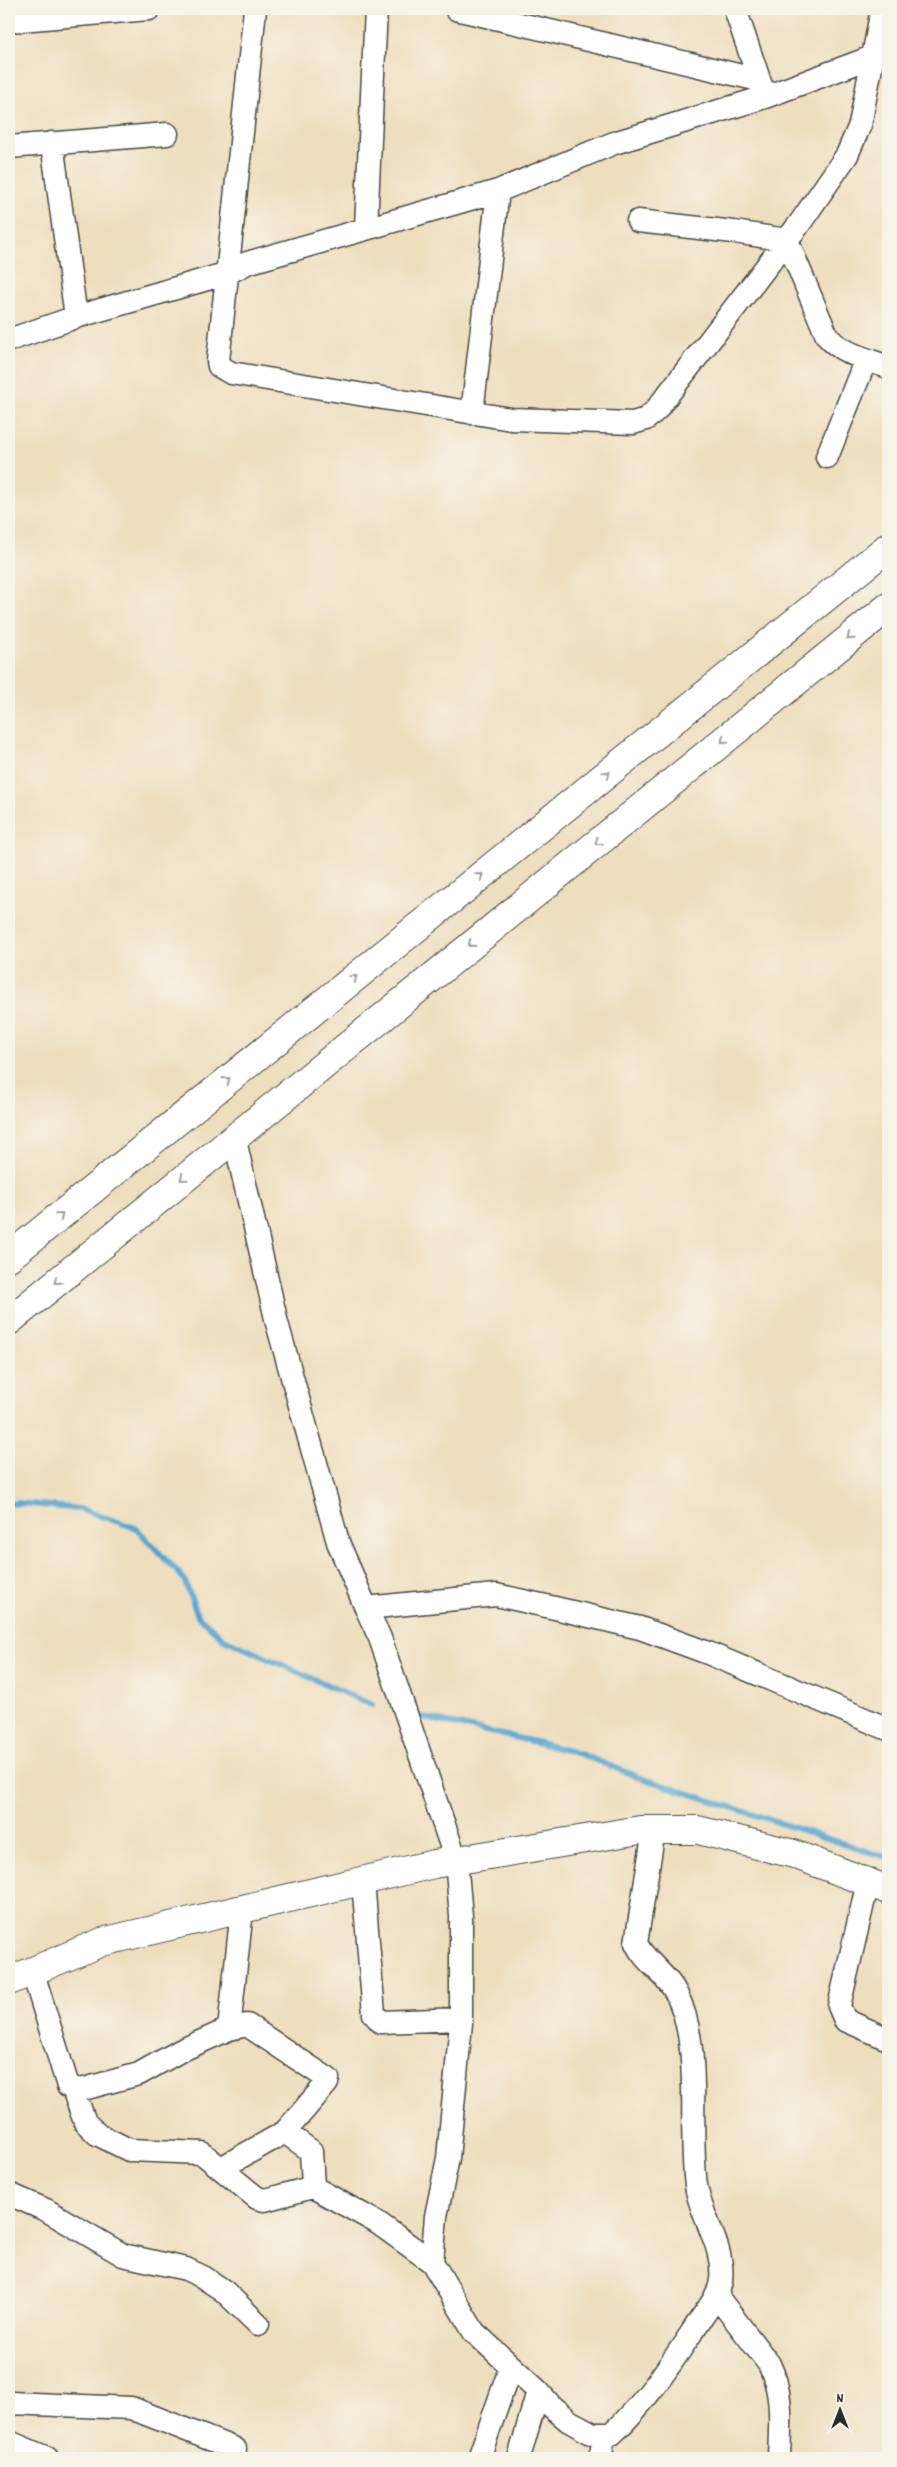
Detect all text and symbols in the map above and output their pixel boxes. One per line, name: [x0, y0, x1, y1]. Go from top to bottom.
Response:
one-way arrow: [847, 632, 856, 641]
one-way arrow: [721, 734, 730, 742]
one-way arrow: [601, 771, 610, 780]
one-way arrow: [595, 836, 604, 844]
one-way arrow: [474, 874, 483, 882]
one-way arrow: [468, 939, 477, 948]
one-way arrow: [348, 976, 357, 984]
one-way arrow: [221, 1078, 230, 1086]
one-way arrow: [179, 1173, 188, 1182]
one-way arrow: [54, 1213, 63, 1221]
one-way arrow: [54, 1276, 63, 1284]
north arrow: [814, 2384, 864, 2434]
text: N: [837, 2389, 844, 2409]

